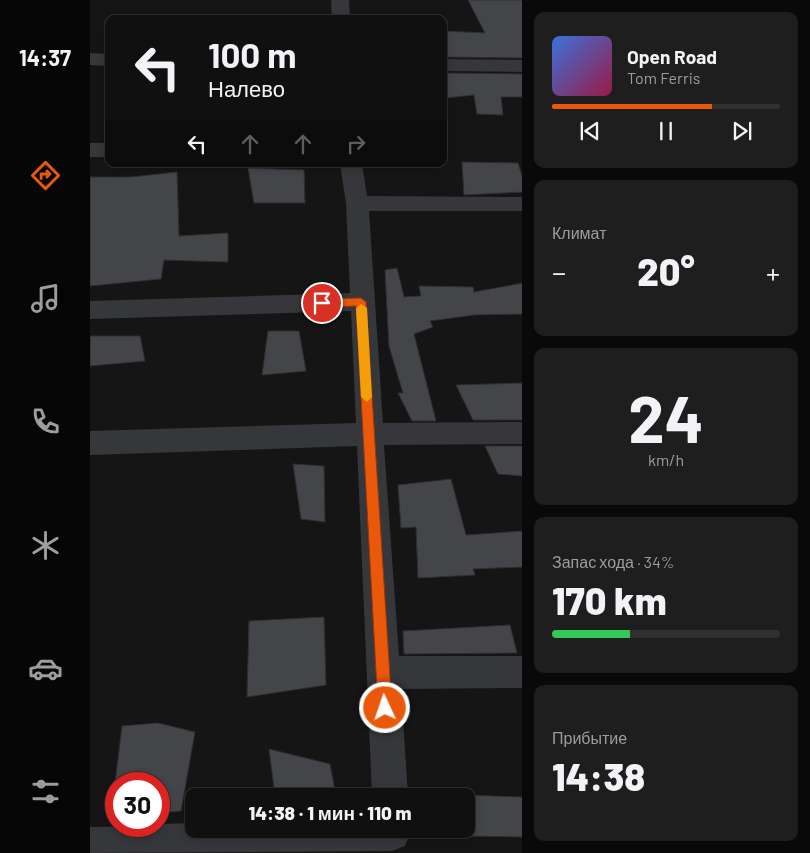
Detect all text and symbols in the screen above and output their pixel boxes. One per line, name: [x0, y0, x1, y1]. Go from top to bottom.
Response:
text: 100 m: [208, 33, 297, 75]
icon: left: [125, 35, 190, 100]
text: 14:37: [19, 44, 71, 70]
text: Open Road: [627, 45, 717, 68]
text: Tom Ferris: [627, 68, 701, 87]
text: Налево: [208, 75, 285, 101]
icon: previous: [576, 117, 604, 145]
icon: pause: [652, 117, 680, 145]
icon: next: [728, 117, 756, 145]
icon: left: [183, 130, 211, 158]
icon: ahead: [236, 130, 264, 158]
icon: ahead: [289, 130, 317, 158]
icon: right: [342, 130, 370, 158]
icon: directions: [28, 158, 63, 193]
text: Климат: [552, 223, 606, 242]
text: 20°: [637, 248, 695, 294]
text: −: [552, 255, 566, 289]
text: +: [766, 255, 780, 289]
icon: music: [28, 281, 63, 316]
pin: [301, 282, 343, 324]
icon: arrive: [308, 289, 336, 317]
text: 24: [628, 378, 704, 456]
icon: phone: [28, 404, 63, 439]
text: km/h: [648, 450, 684, 469]
icon: climate: [28, 528, 63, 563]
text: Запас хода · 34%: [552, 552, 674, 571]
text: 170 km: [552, 577, 667, 623]
icon: car: [28, 651, 63, 686]
position arrow: [358, 681, 410, 733]
text: Прибытие: [552, 728, 627, 747]
text: 14:38: [552, 753, 645, 799]
speed limit sign: 30: [105, 772, 170, 837]
icon: filters: [28, 774, 63, 809]
text: 14:38 · 1 мин · 110 m: [248, 801, 412, 824]

